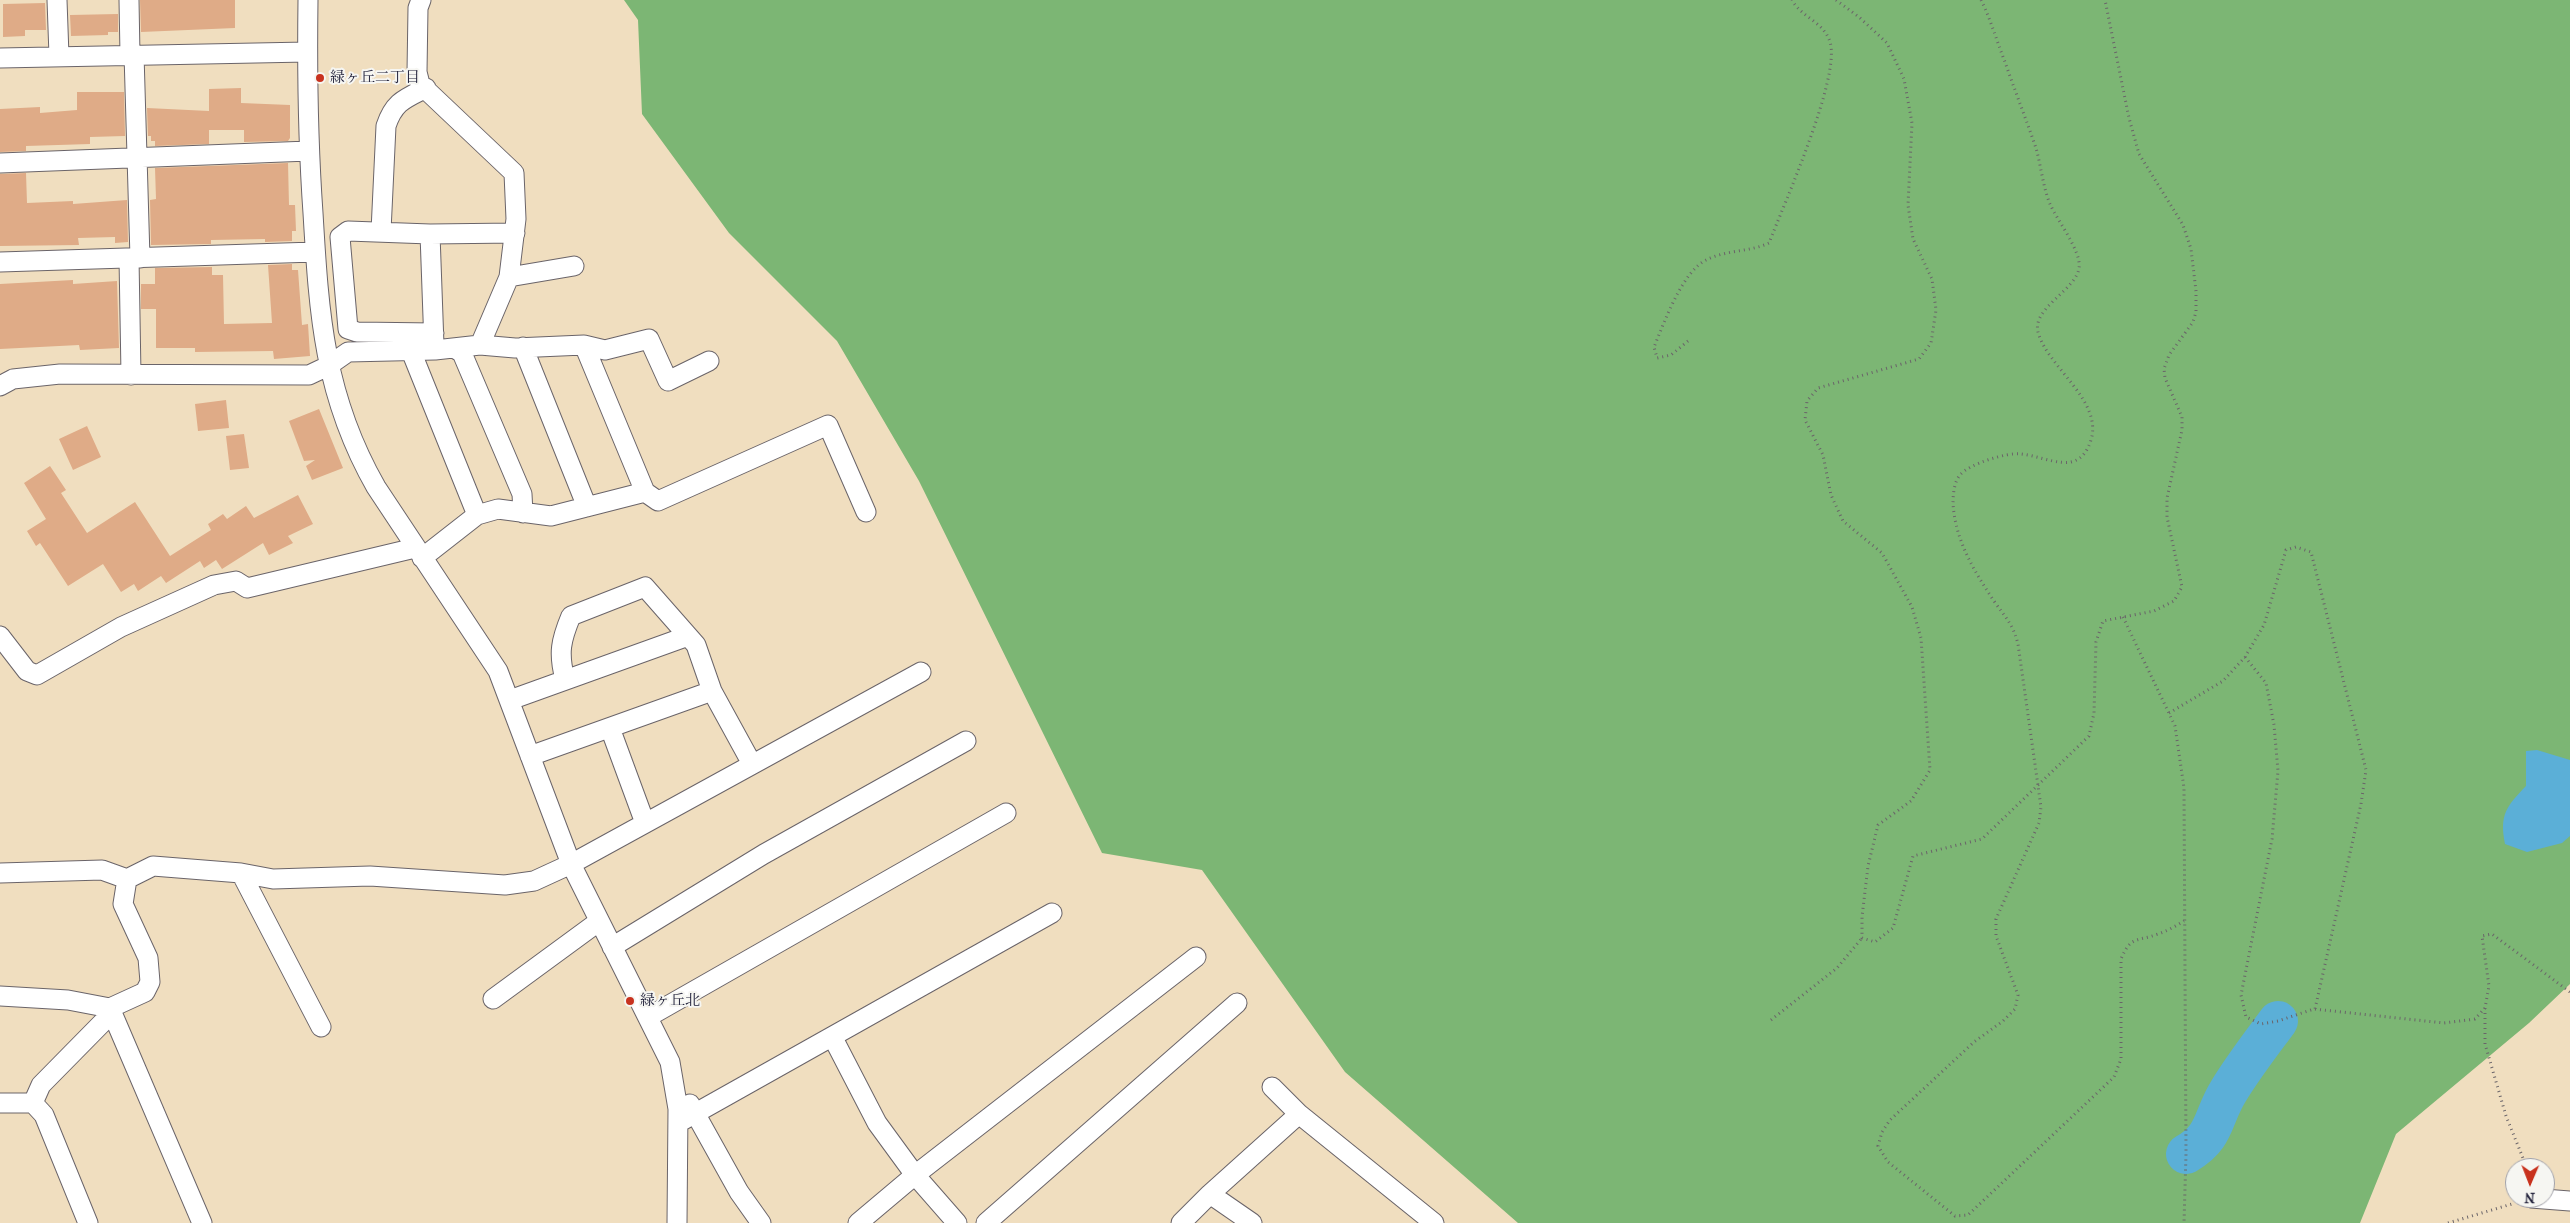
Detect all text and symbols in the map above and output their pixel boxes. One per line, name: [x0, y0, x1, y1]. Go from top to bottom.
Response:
place label: 緑ヶ丘二丁目: [330, 69, 420, 87]
marker: 緑ヶ丘二丁目: [314, 72, 326, 84]
place label: 緑ヶ丘北: [640, 992, 700, 1010]
marker: 緑ヶ丘北: [624, 995, 636, 1007]
north arrow: [2505, 1158, 2555, 1208]
text: N: [2524, 1189, 2535, 1206]

